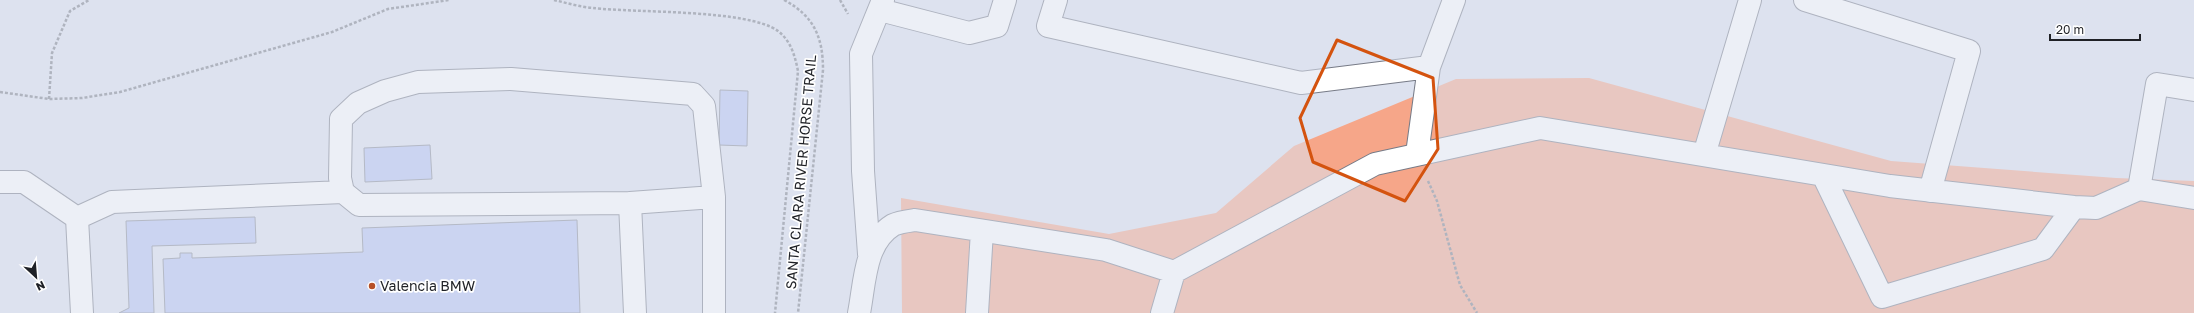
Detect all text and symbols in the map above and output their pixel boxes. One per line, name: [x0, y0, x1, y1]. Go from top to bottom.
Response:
scale bar: [2050, 16, 2140, 42]
text: 20 m: [2056, 22, 2084, 37]
street label: SANTA CLARA RIVER HORSE TRAIL: [782, 54, 819, 290]
north arrow: [16, 257, 56, 297]
place label: Valencia BMW: [380, 277, 476, 294]
text: N: [34, 279, 47, 294]
marker: Valencia BMW: [367, 281, 377, 291]

